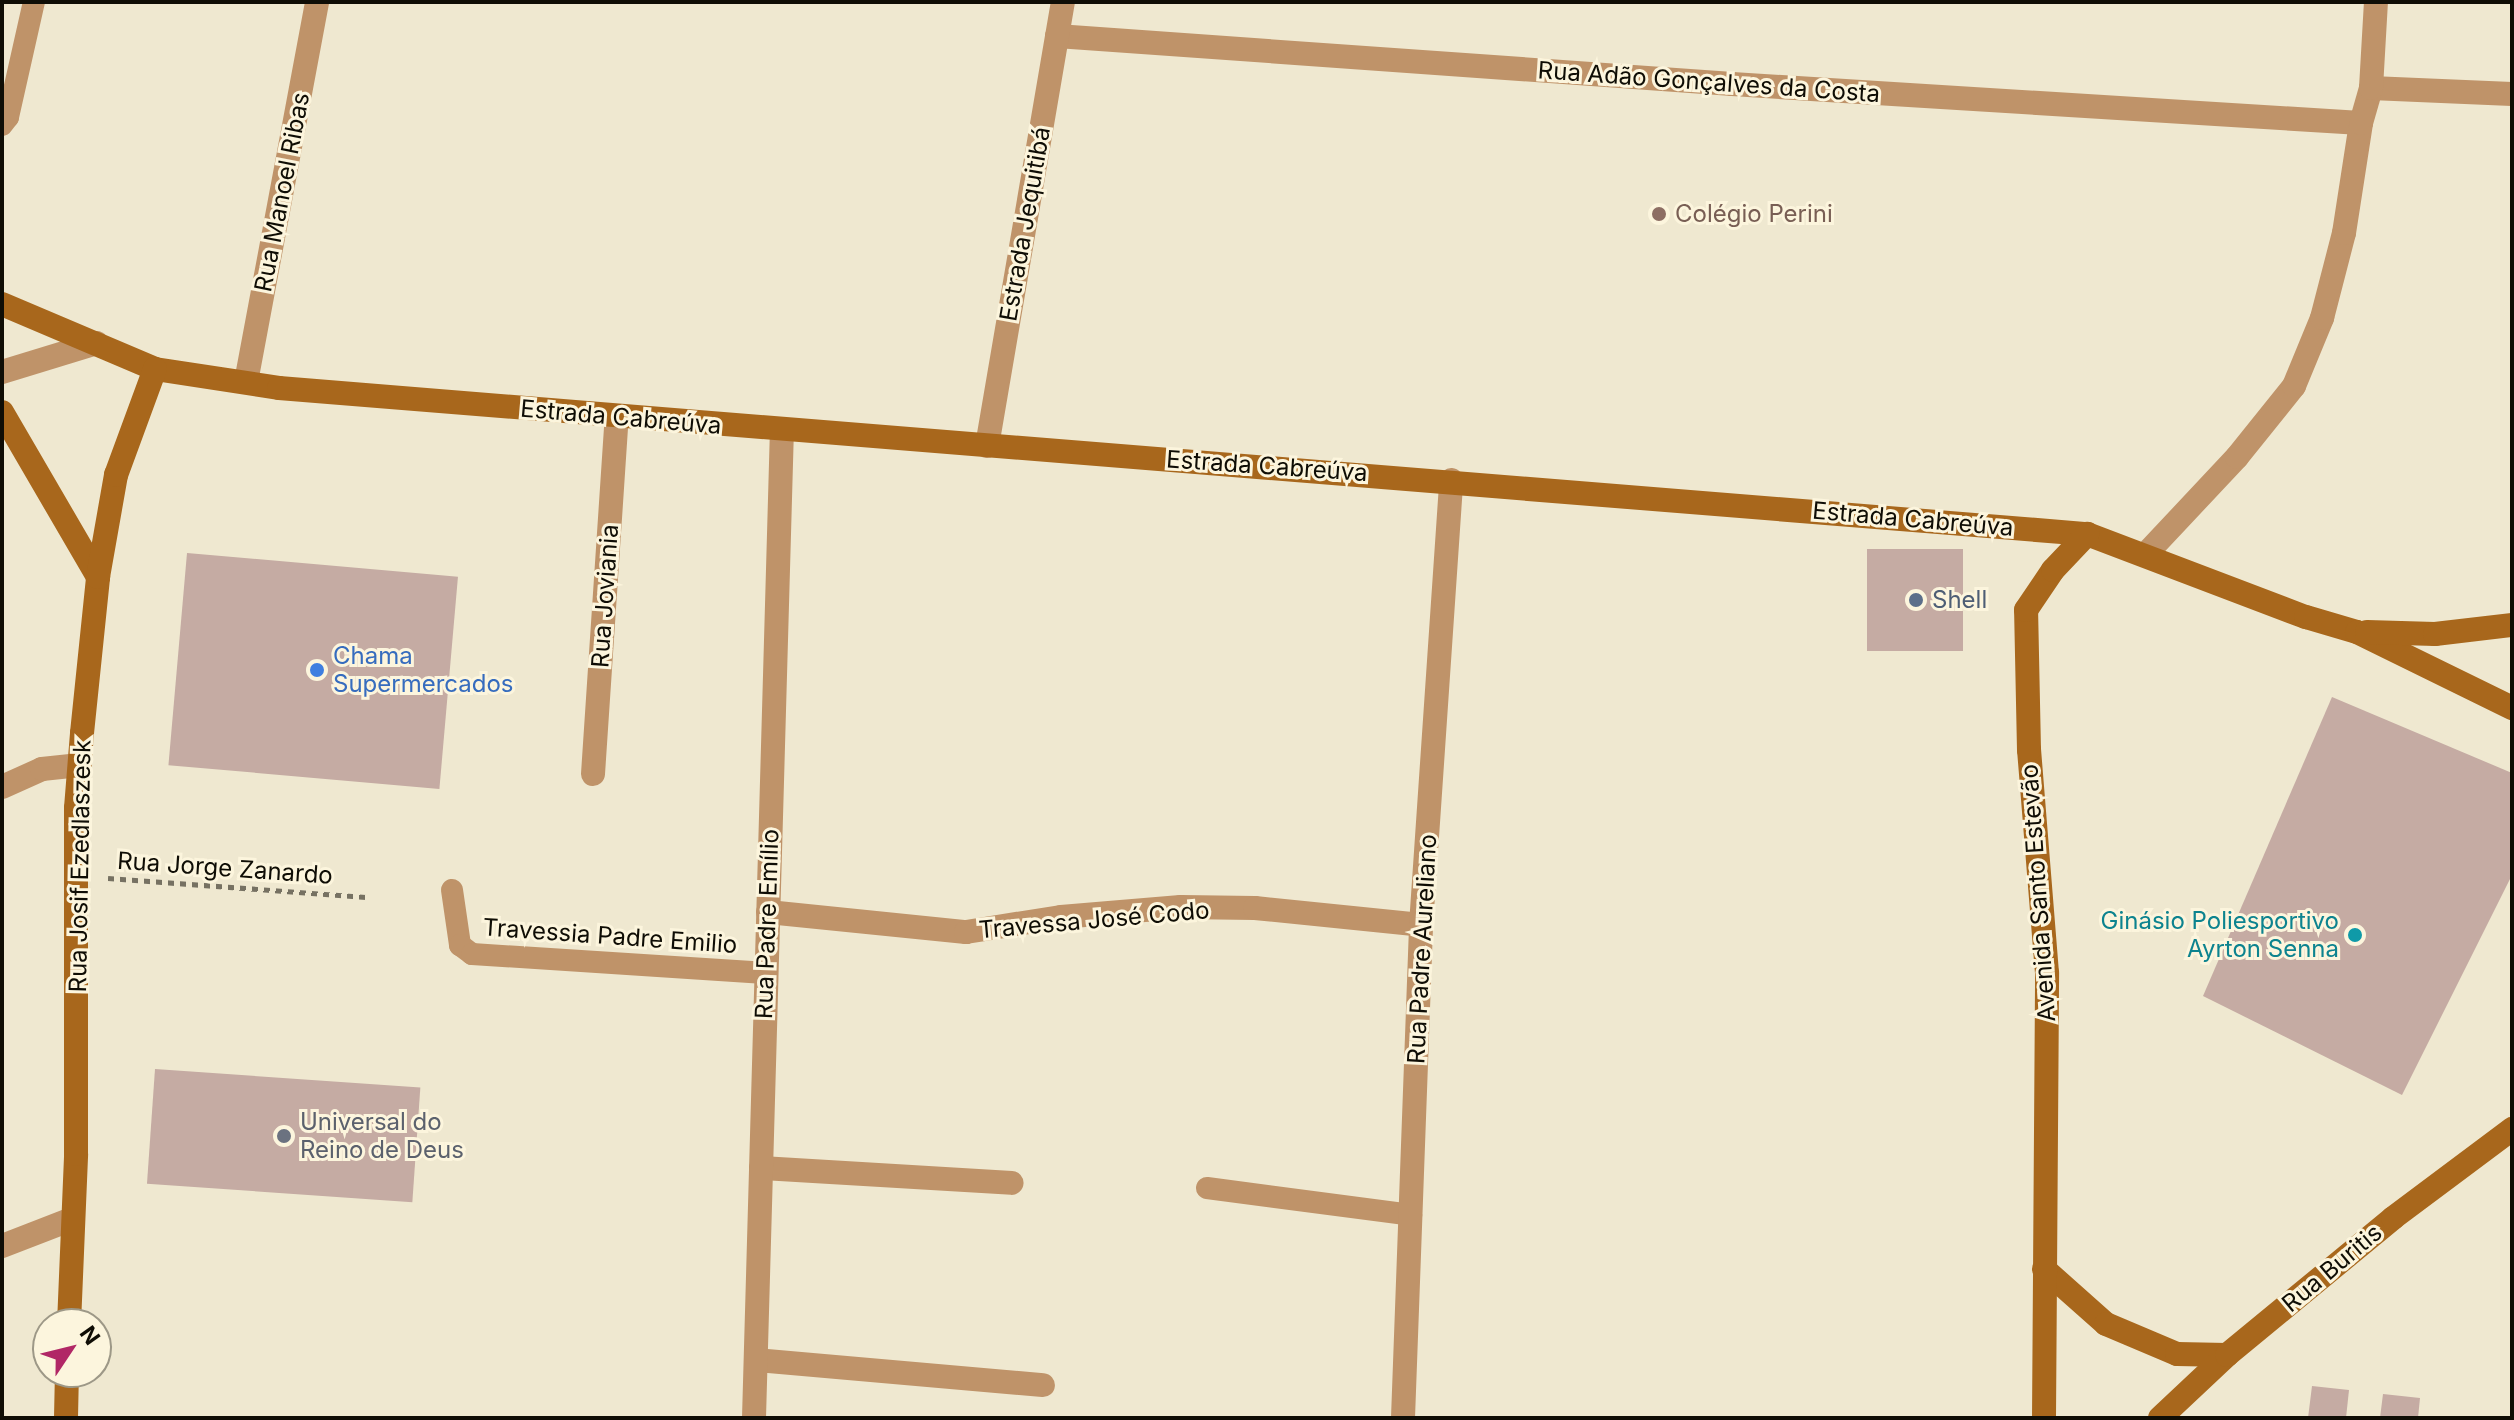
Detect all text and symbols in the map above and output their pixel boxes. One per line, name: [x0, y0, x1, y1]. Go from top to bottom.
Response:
street label: Rua Adão Gonçalves da Costa: [1537, 56, 1881, 108]
street label: Rua Manoel Ribas: [249, 90, 315, 294]
street label: Estrada Jequitibá: [994, 125, 1056, 323]
place label: Colégio Perini: [1675, 200, 1833, 228]
marker: Colégio Perini: [1650, 205, 1668, 223]
street label: Estrada Cabreúva: [519, 394, 723, 440]
street label: Estrada Cabreúva: [1165, 445, 1369, 487]
street label: Estrada Cabreúva: [1811, 496, 2015, 542]
street label: Rua Joviania: [586, 523, 624, 669]
place label: Shell: [1932, 586, 1987, 614]
marker: Shell: [1907, 591, 1925, 609]
place label: Chama Supermercados: [333, 642, 514, 698]
marker: Chama Supermercados: [308, 661, 326, 679]
street label: Rua Josif Ezedlaszesk: [63, 739, 97, 993]
street label: Avenida Santo Estevão: [2015, 763, 2061, 1023]
street label: Rua Padre Emílio: [749, 829, 785, 1019]
street label: Rua Padre Aureliano: [1402, 834, 1442, 1064]
street label: Rua Jorge Zanardo: [116, 846, 334, 890]
street label: Travessa José Codo: [977, 896, 1211, 944]
place label: Ginásio Poliesportivo Ayrton Senna: [2101, 907, 2339, 963]
street label: Travessia Padre Emilio: [482, 913, 738, 959]
marker: Ginásio Poliesportivo Ayrton Senna: [2346, 926, 2364, 944]
place label: Universal do Reino de Deus: [300, 1108, 464, 1164]
marker: Universal do Reino de Deus: [275, 1127, 293, 1145]
street label: Rua Buritis: [2276, 1218, 2388, 1318]
north arrow: [32, 1308, 112, 1388]
text: N: [75, 1321, 105, 1350]

